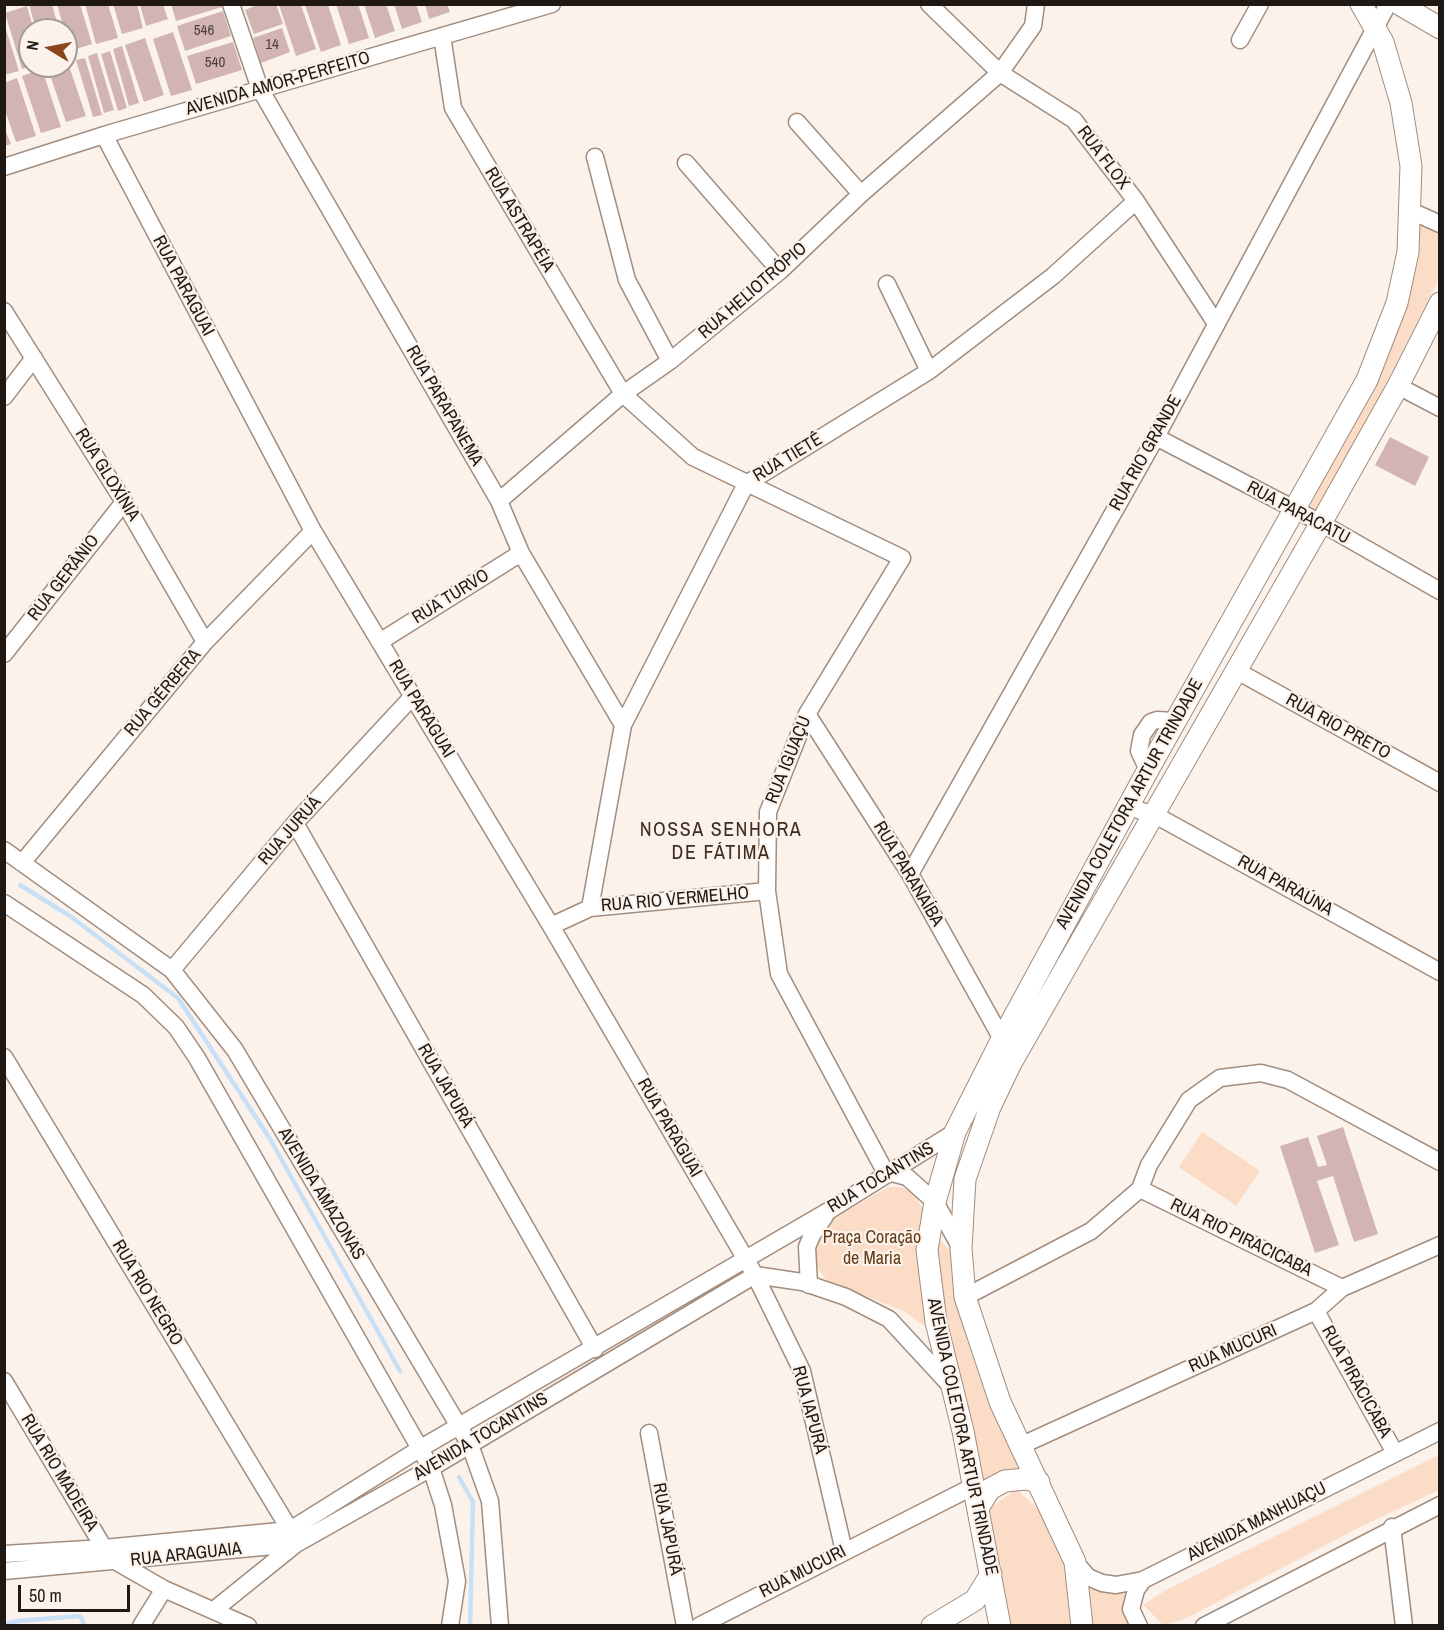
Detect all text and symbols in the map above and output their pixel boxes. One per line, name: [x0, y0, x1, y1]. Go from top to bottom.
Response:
north arrow: [18, 18, 78, 78]
house number: 546: [194, 22, 214, 40]
house number: 14: [265, 36, 279, 54]
text: N: [21, 39, 44, 52]
street label: AVENIDA AMOR-PERFEITO: [183, 47, 373, 121]
house number: 540: [205, 54, 225, 72]
street label: RUA FLOX: [1072, 122, 1134, 194]
street label: RUA ASTRAPÉIA: [479, 164, 559, 276]
street label: RUA PARAGUAI: [148, 232, 218, 340]
street label: RUA HELIOTRÓPIO: [695, 238, 811, 344]
street label: RUA PARAPANEMA: [401, 342, 487, 470]
street label: RUA RIO GRANDE: [1105, 391, 1187, 515]
street label: RUA GLOXÍNIA: [70, 425, 144, 525]
street label: RUA TIETÊ: [749, 429, 827, 487]
street label: RUA PARACATU: [1243, 477, 1353, 549]
street label: RUA GERÂNIO: [24, 531, 104, 625]
street label: RUA TURVO: [409, 565, 493, 629]
street label: RUA GÉRBERA: [120, 645, 206, 741]
street label: RUA PARAGUAI: [383, 656, 459, 762]
street label: AVENIDA COLETORA ARTUR TRINDADE: [1052, 675, 1208, 933]
street label: RUA RIO PRETO: [1282, 689, 1394, 765]
street label: RUA IGUAÇU: [762, 713, 816, 807]
street label: RUA JURUÁ: [254, 792, 326, 870]
street label: RUA PARANAÍBA: [868, 818, 948, 930]
district label: NOSSA SENHORA DE FÁTIMA: [640, 819, 802, 866]
street label: RUA PARAÚNA: [1234, 851, 1336, 921]
street label: RUA RIO VERMELHO: [600, 883, 750, 917]
street label: RUA JAPURÁ: [412, 1040, 478, 1132]
street label: RUA PARAGUAI: [632, 1075, 706, 1181]
street label: AVENIDA AMAZONAS: [273, 1124, 369, 1264]
street label: RUA TOCANTINS: [824, 1138, 938, 1218]
street label: RUA RIO PIRACICABA: [1167, 1194, 1315, 1282]
park label: Praça Coração de Maria: [823, 1227, 921, 1270]
street label: RUA RIO NEGRO: [107, 1236, 187, 1350]
street label: AVENIDA COLETORA ARTUR TRINDADE: [922, 1296, 1002, 1578]
street label: RUA MUCURI: [1186, 1320, 1280, 1378]
street label: RUA PIRACICABA: [1316, 1322, 1396, 1442]
street label: RUA IAPURÁ: [787, 1364, 831, 1456]
street label: AVENIDA TOCANTINS: [410, 1388, 552, 1486]
street label: RUA RIO MADEIRA: [16, 1410, 102, 1536]
street label: AVENIDA MANHUAÇU: [1184, 1478, 1330, 1566]
street label: RUA JAPURÁ: [647, 1481, 687, 1577]
street label: RUA ARAGUAIA: [129, 1538, 243, 1572]
street label: RUA MUCURI: [756, 1541, 850, 1603]
scale bar: [21, 1573, 134, 1611]
text: 50 m: [29, 1583, 62, 1608]

